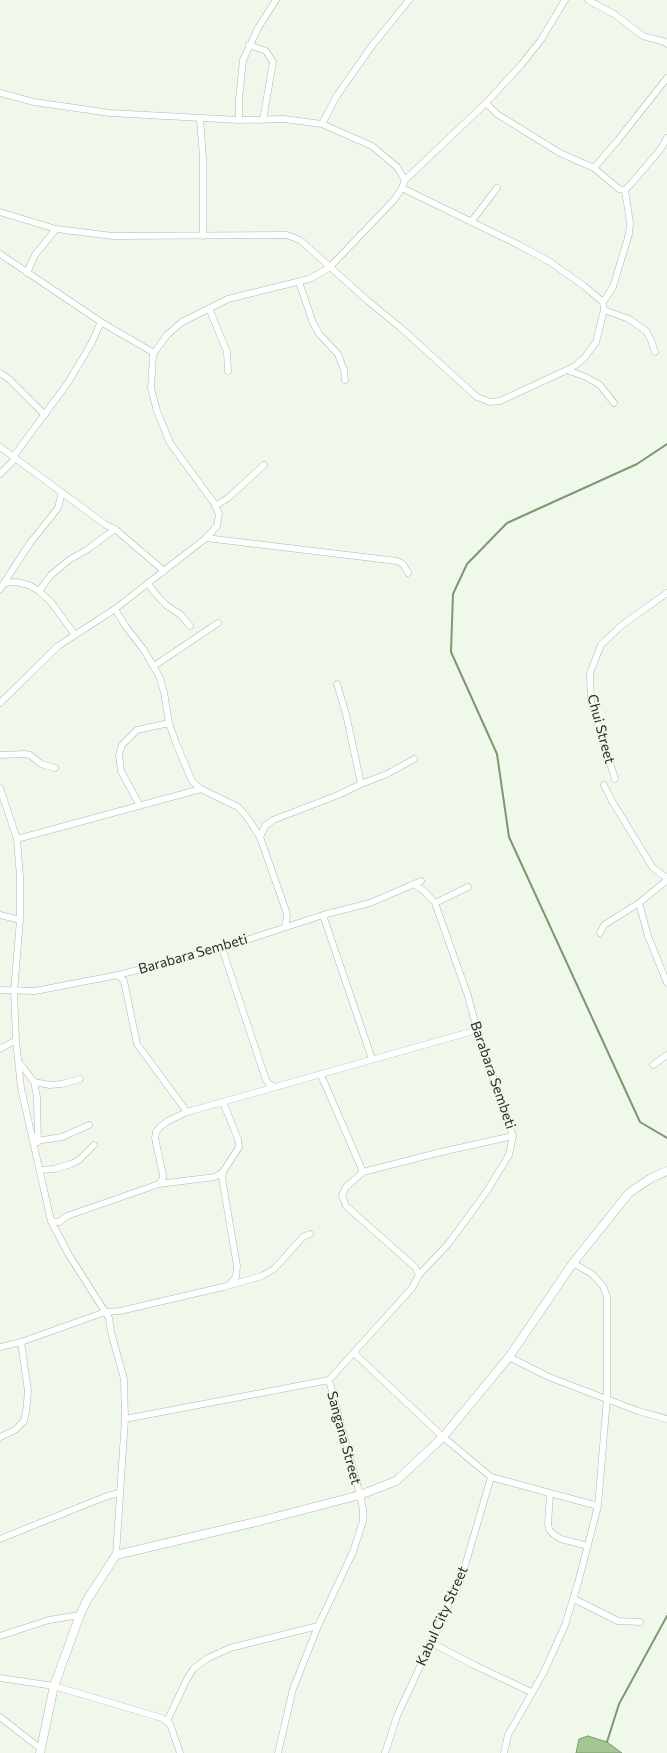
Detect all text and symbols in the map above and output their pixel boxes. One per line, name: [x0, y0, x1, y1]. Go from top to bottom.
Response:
street label: Chui Street: [584, 692, 618, 766]
street label: Barabara Sembeti: [136, 930, 250, 978]
street label: Barabara Sembeti: [467, 1019, 519, 1131]
street label: Sangana Street: [323, 1389, 365, 1487]
street label: Kabul City Street: [412, 1563, 472, 1669]

